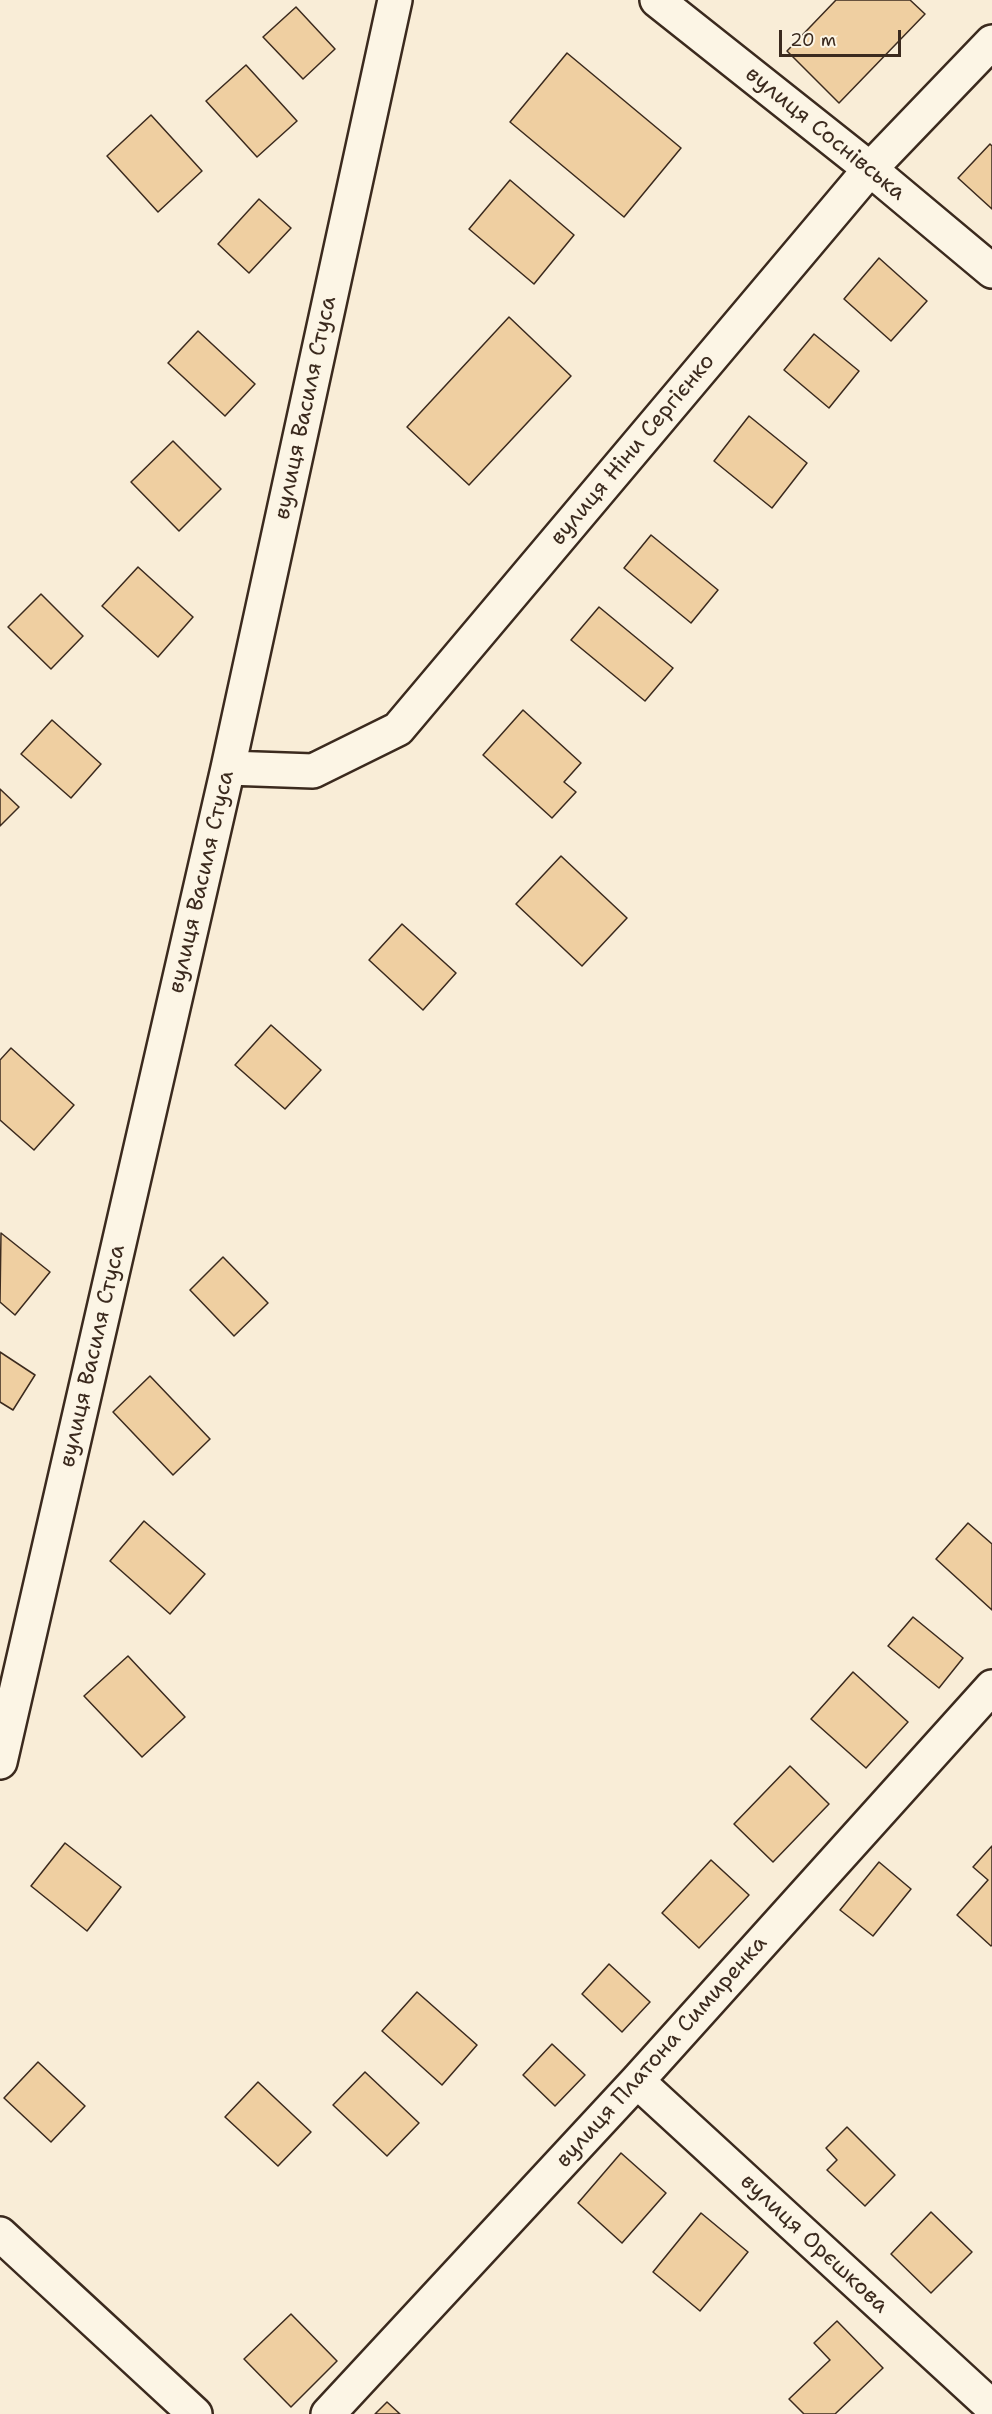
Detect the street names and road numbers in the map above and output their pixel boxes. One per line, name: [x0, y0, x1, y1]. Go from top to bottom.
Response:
street label: вулиця Соснівська: [740, 61, 910, 207]
street label: вулиця Василя Стуса: [269, 294, 343, 522]
street label: вулиця Ніни Сергієнко: [545, 349, 721, 551]
street label: вулиця Василя Стуса: [164, 768, 240, 996]
street label: вулиця Василя Стуса: [55, 1242, 131, 1470]
street label: вулиця Платона Симиренка: [551, 1931, 773, 2173]
street label: вулиця Орєшкова: [735, 2169, 893, 2319]

